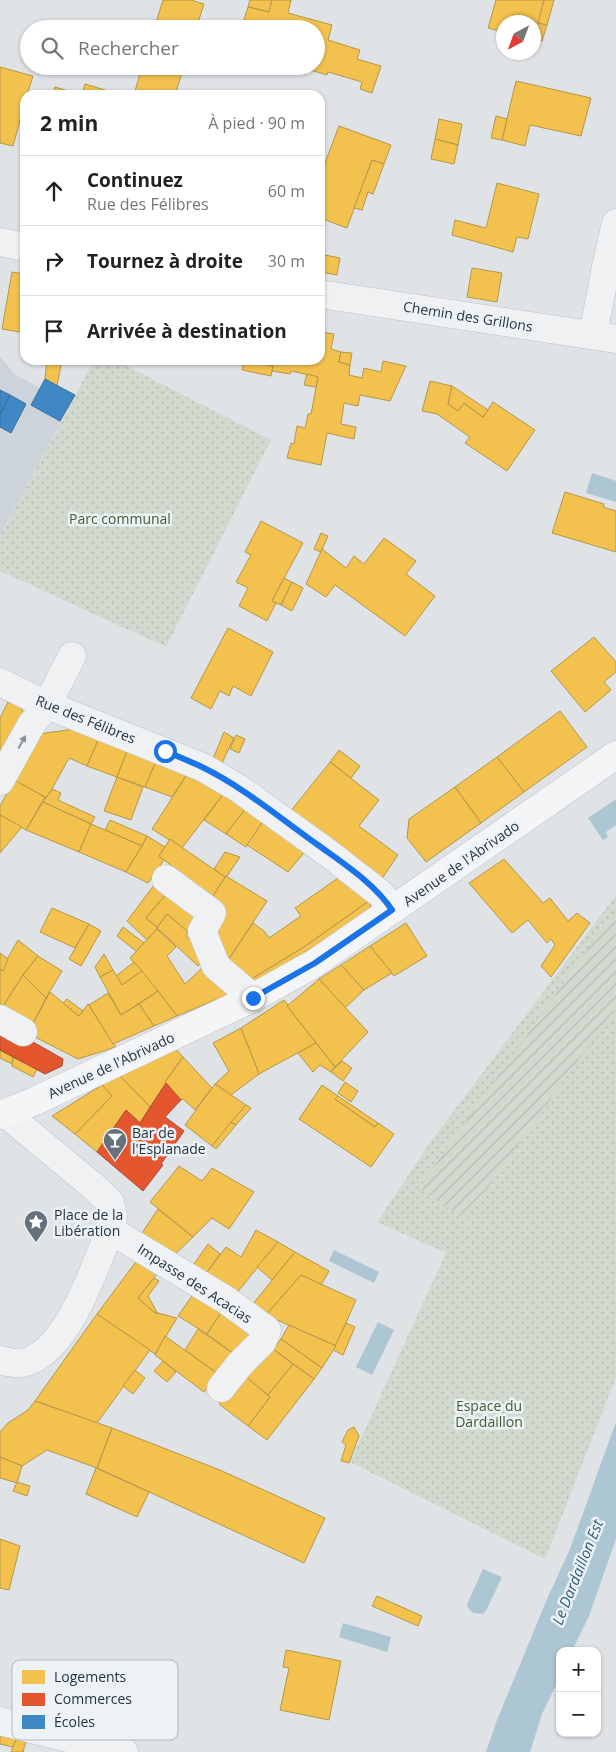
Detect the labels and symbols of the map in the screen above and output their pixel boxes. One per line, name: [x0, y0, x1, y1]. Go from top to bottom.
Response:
north arrow: [496, 15, 541, 60]
street label: Chemin des Grillons: [402, 296, 534, 336]
park label: Parc communal: [69, 509, 171, 528]
street label: Rue des Félibres: [33, 690, 139, 748]
one-way arrow: [17, 735, 26, 748]
route start: [154, 740, 177, 763]
street label: Avenue de l'Abrivado: [399, 816, 523, 910]
route end: [242, 987, 265, 1010]
street label: Avenue de l'Abrivado: [45, 1027, 177, 1103]
place label: Bar de l'Esplanade: [132, 1123, 206, 1158]
bar icon: Bar de l'Esplanade: [102, 1127, 128, 1161]
place label: Place de la Libération: [54, 1205, 123, 1240]
place icon: Place de la Libération: [23, 1209, 49, 1243]
street label: Impasse des Acacias: [134, 1239, 256, 1327]
park label: Espace du Dardaillon: [455, 1396, 523, 1431]
water label: Le Dardaillon Est: [547, 1516, 608, 1628]
legend: [12, 1660, 178, 1740]
text: Logements: [54, 1667, 127, 1686]
text: Commerces: [54, 1689, 132, 1708]
text: Écoles: [54, 1712, 95, 1731]

